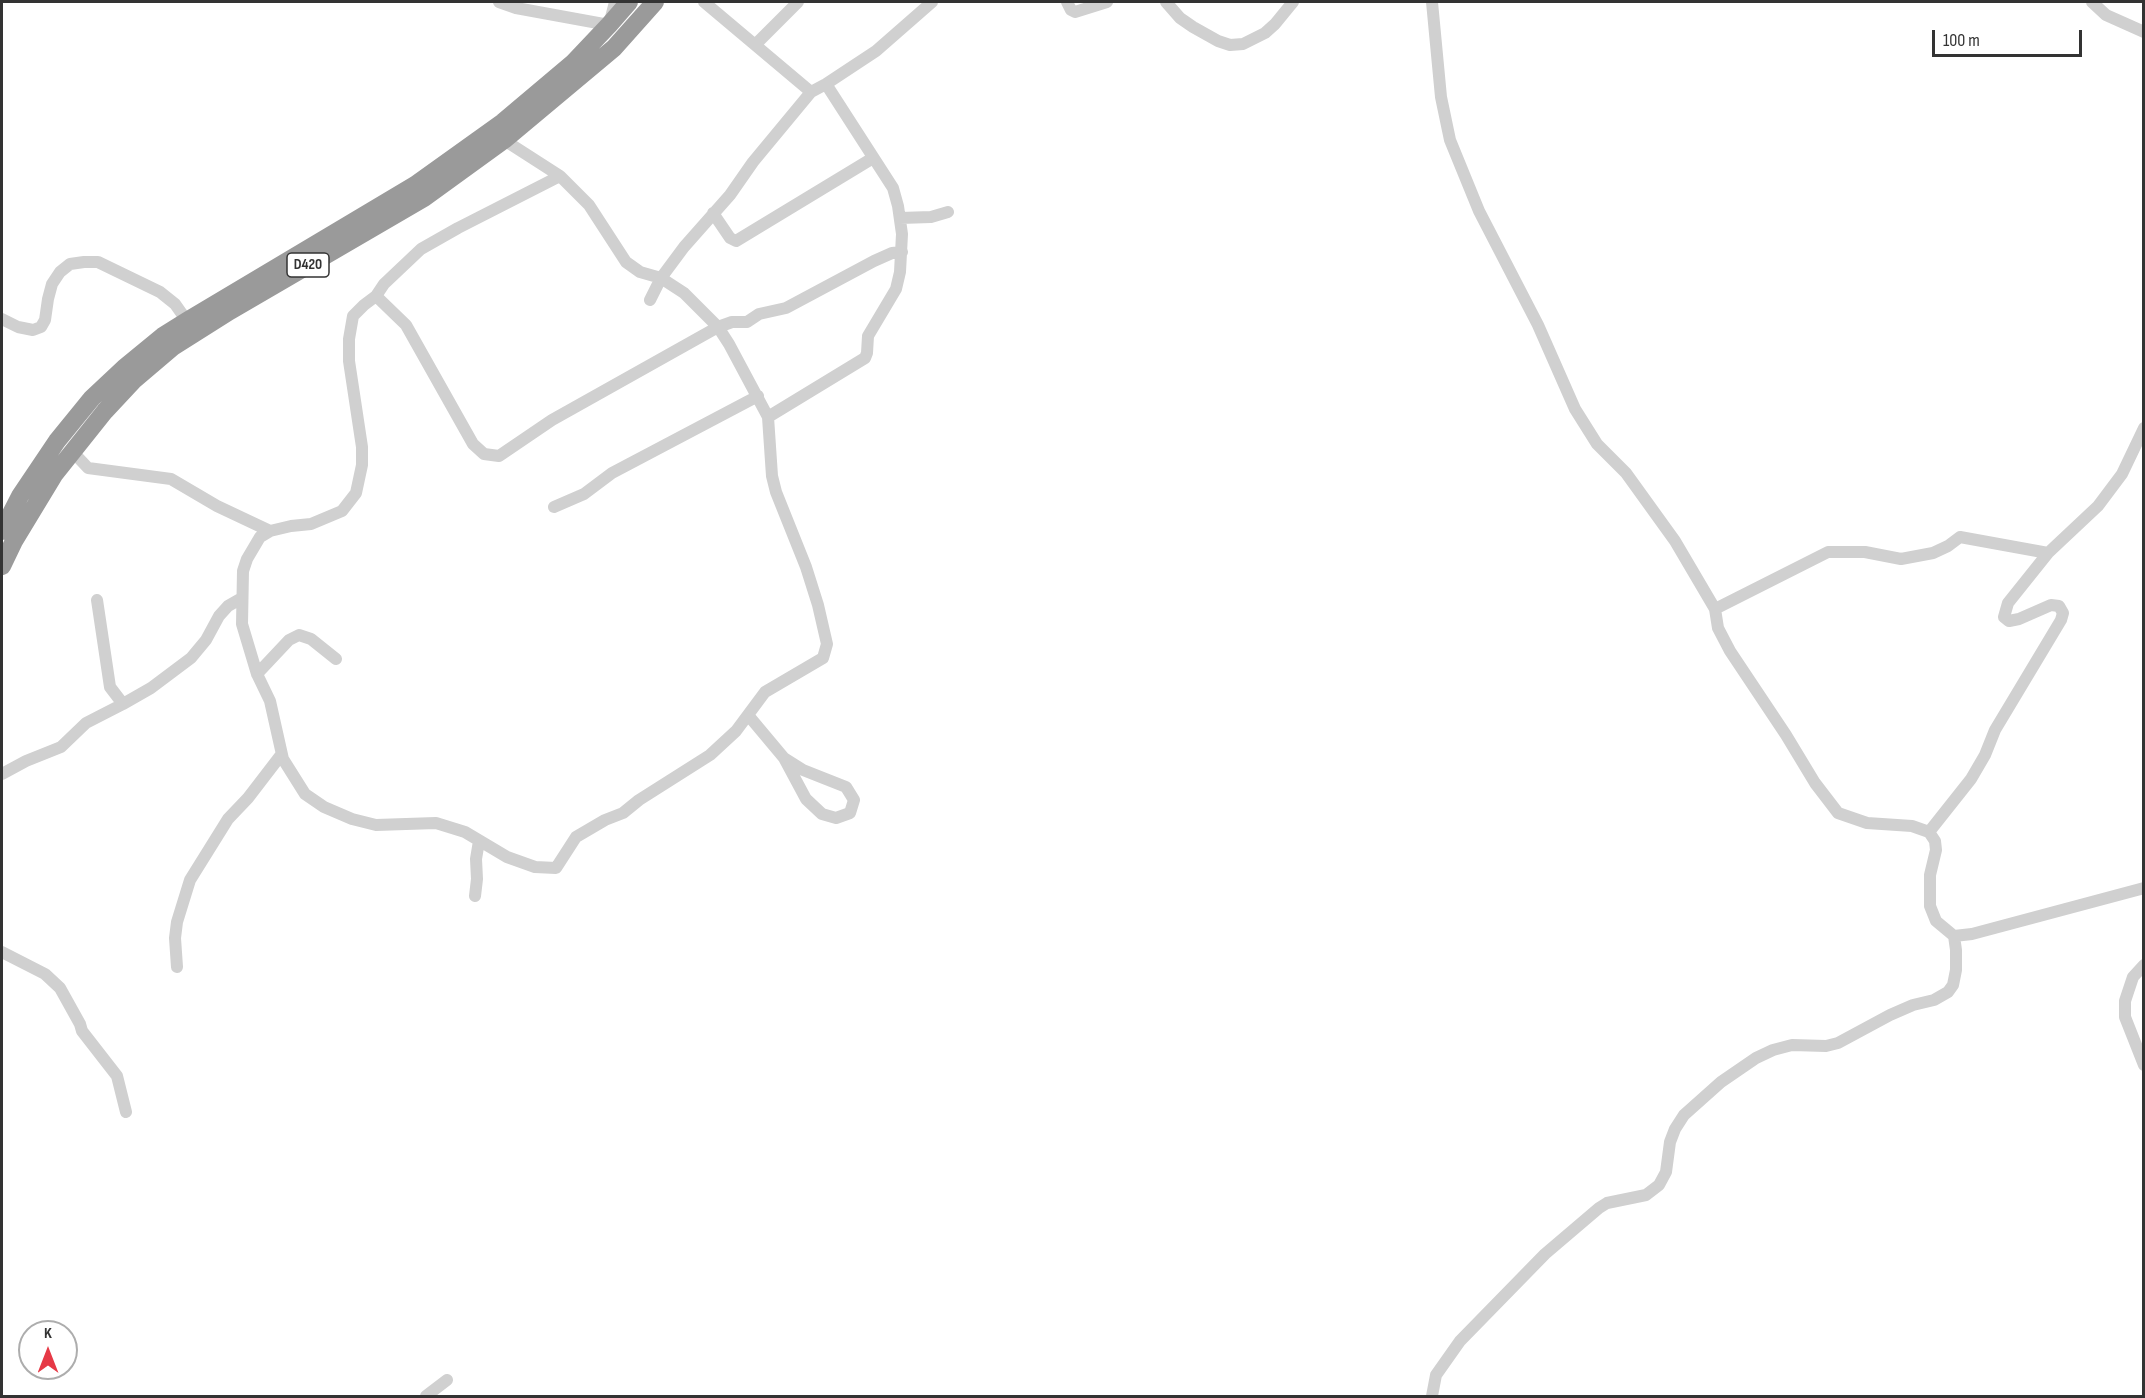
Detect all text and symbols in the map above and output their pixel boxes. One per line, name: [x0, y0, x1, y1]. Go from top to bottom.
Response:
scale bar: [1935, 18, 2085, 56]
text: 100 m: [1943, 30, 1980, 51]
road number: D420: [287, 253, 329, 277]
north arrow: [18, 1320, 78, 1380]
text: K: [44, 1324, 52, 1343]

